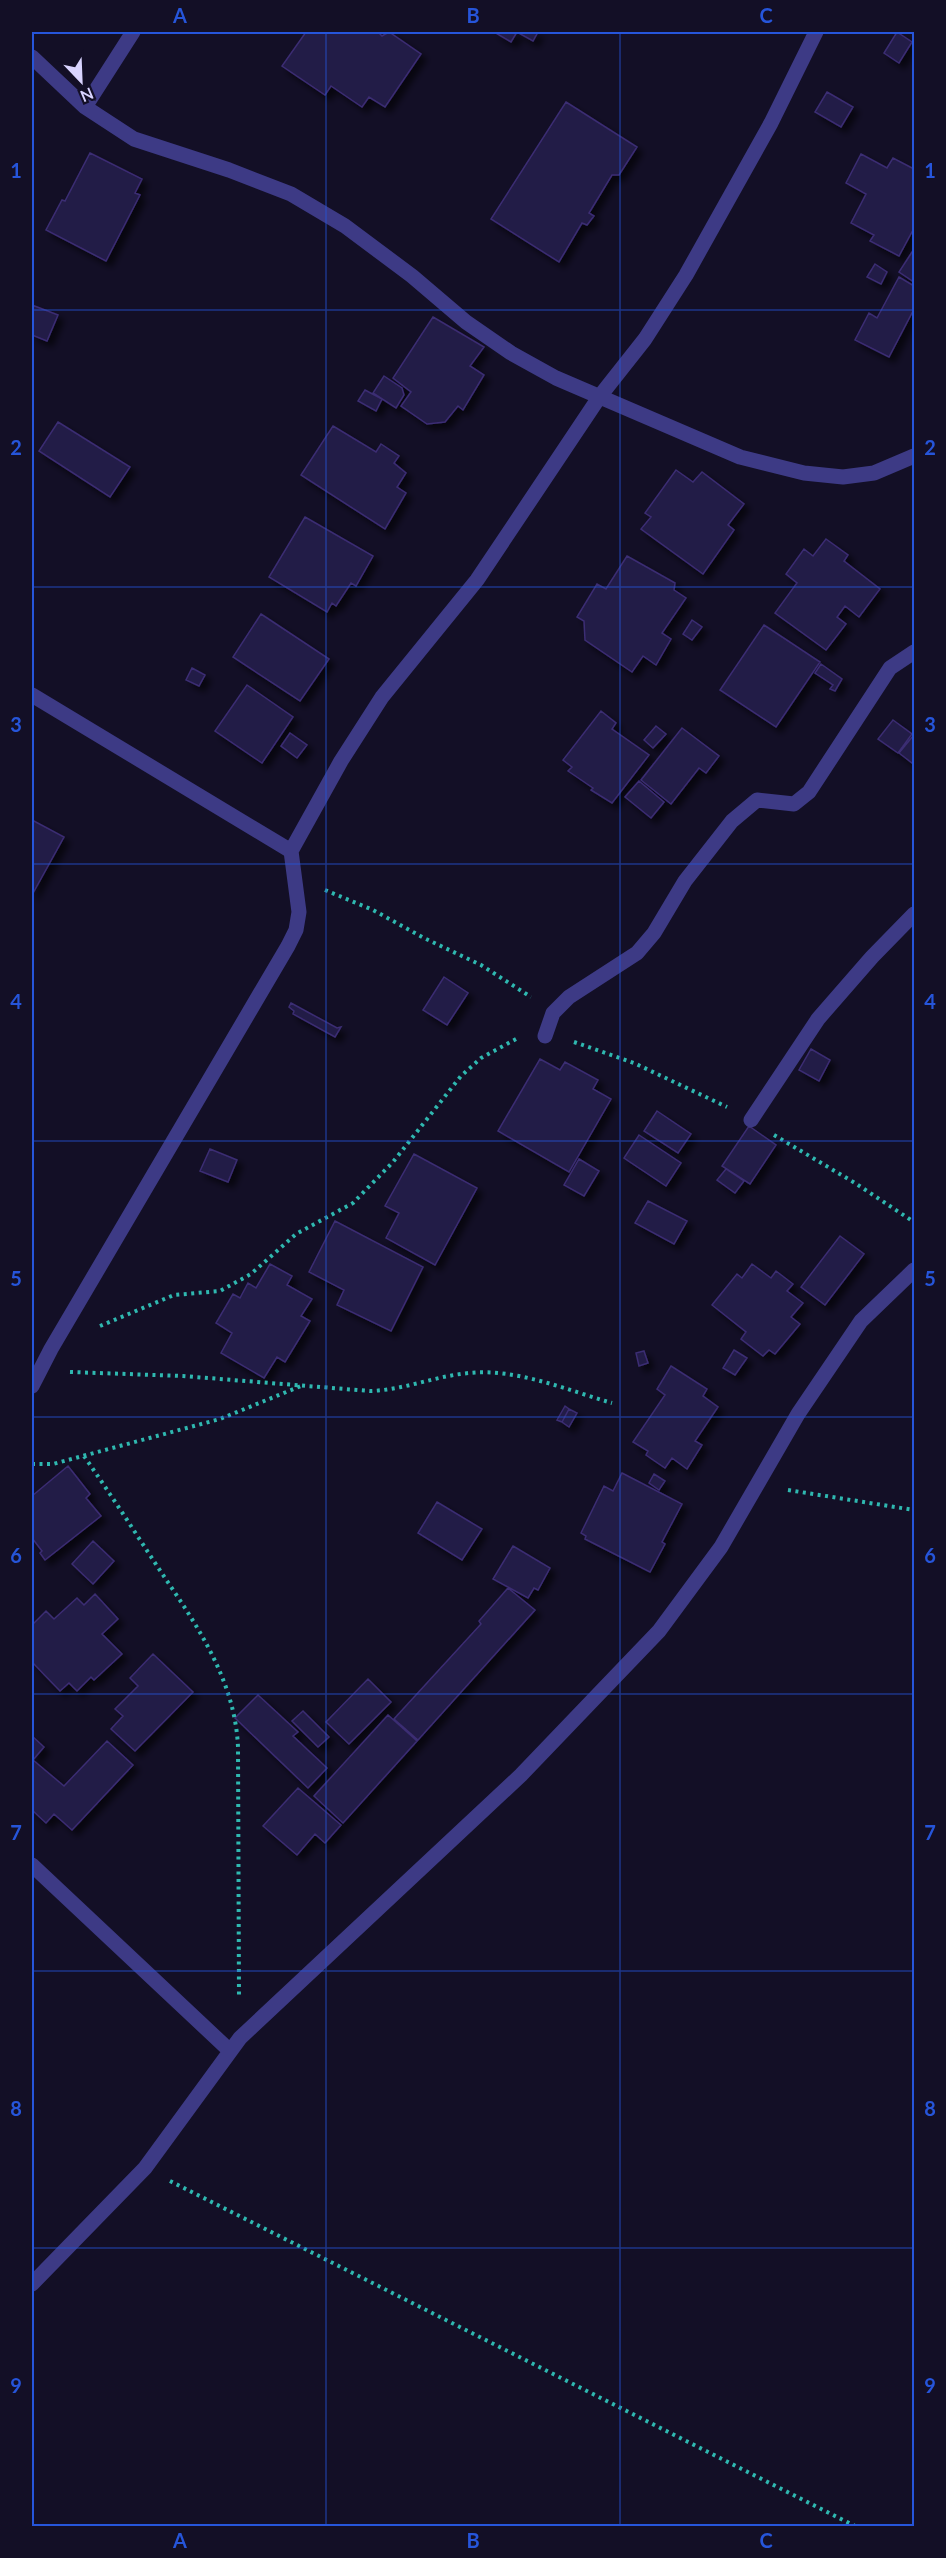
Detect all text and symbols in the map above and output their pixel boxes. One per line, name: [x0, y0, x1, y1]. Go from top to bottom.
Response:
text: A: [172, 3, 187, 27]
text: B: [466, 3, 480, 27]
text: C: [759, 3, 773, 27]
north arrow: [51, 51, 111, 111]
text: N: [78, 84, 96, 106]
text: 1: [10, 158, 22, 182]
text: 1: [924, 158, 936, 182]
text: 2: [10, 435, 22, 459]
text: 2: [924, 435, 936, 459]
text: 3: [10, 712, 22, 736]
text: 3: [924, 712, 936, 736]
text: 4: [10, 989, 22, 1013]
text: 4: [924, 989, 936, 1013]
text: 5: [10, 1266, 22, 1290]
text: 5: [924, 1266, 936, 1290]
text: 6: [10, 1543, 22, 1567]
text: 6: [924, 1543, 936, 1567]
text: 7: [10, 1820, 22, 1844]
text: 7: [924, 1820, 936, 1844]
text: 8: [10, 2096, 22, 2120]
text: 8: [924, 2096, 936, 2120]
text: 9: [10, 2373, 22, 2397]
text: 9: [924, 2373, 936, 2397]
text: A: [172, 2528, 187, 2552]
text: B: [466, 2528, 480, 2552]
text: C: [759, 2528, 773, 2552]

